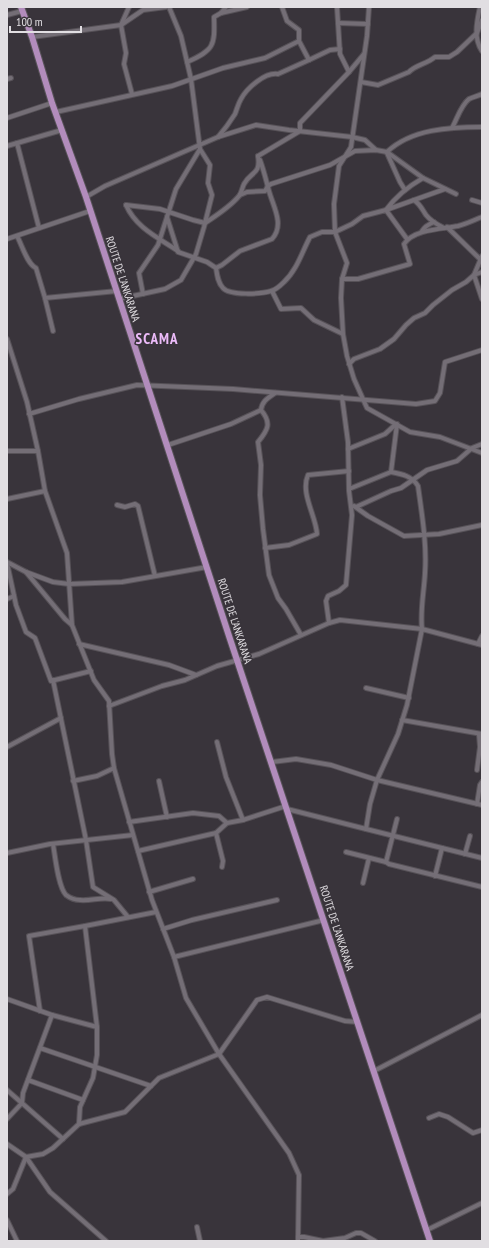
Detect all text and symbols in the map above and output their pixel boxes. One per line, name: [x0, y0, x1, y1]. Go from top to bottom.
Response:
scale bar: [10, 8, 81, 34]
text: 100 m: [16, 14, 43, 29]
street label: ROUTE DE L'ANKARANA: [103, 235, 144, 324]
district label: SCAMA: [136, 329, 178, 348]
street label: ROUTE DE L'ANKARANA: [215, 577, 256, 666]
street label: ROUTE DE L'ANKARANA: [317, 884, 358, 973]

